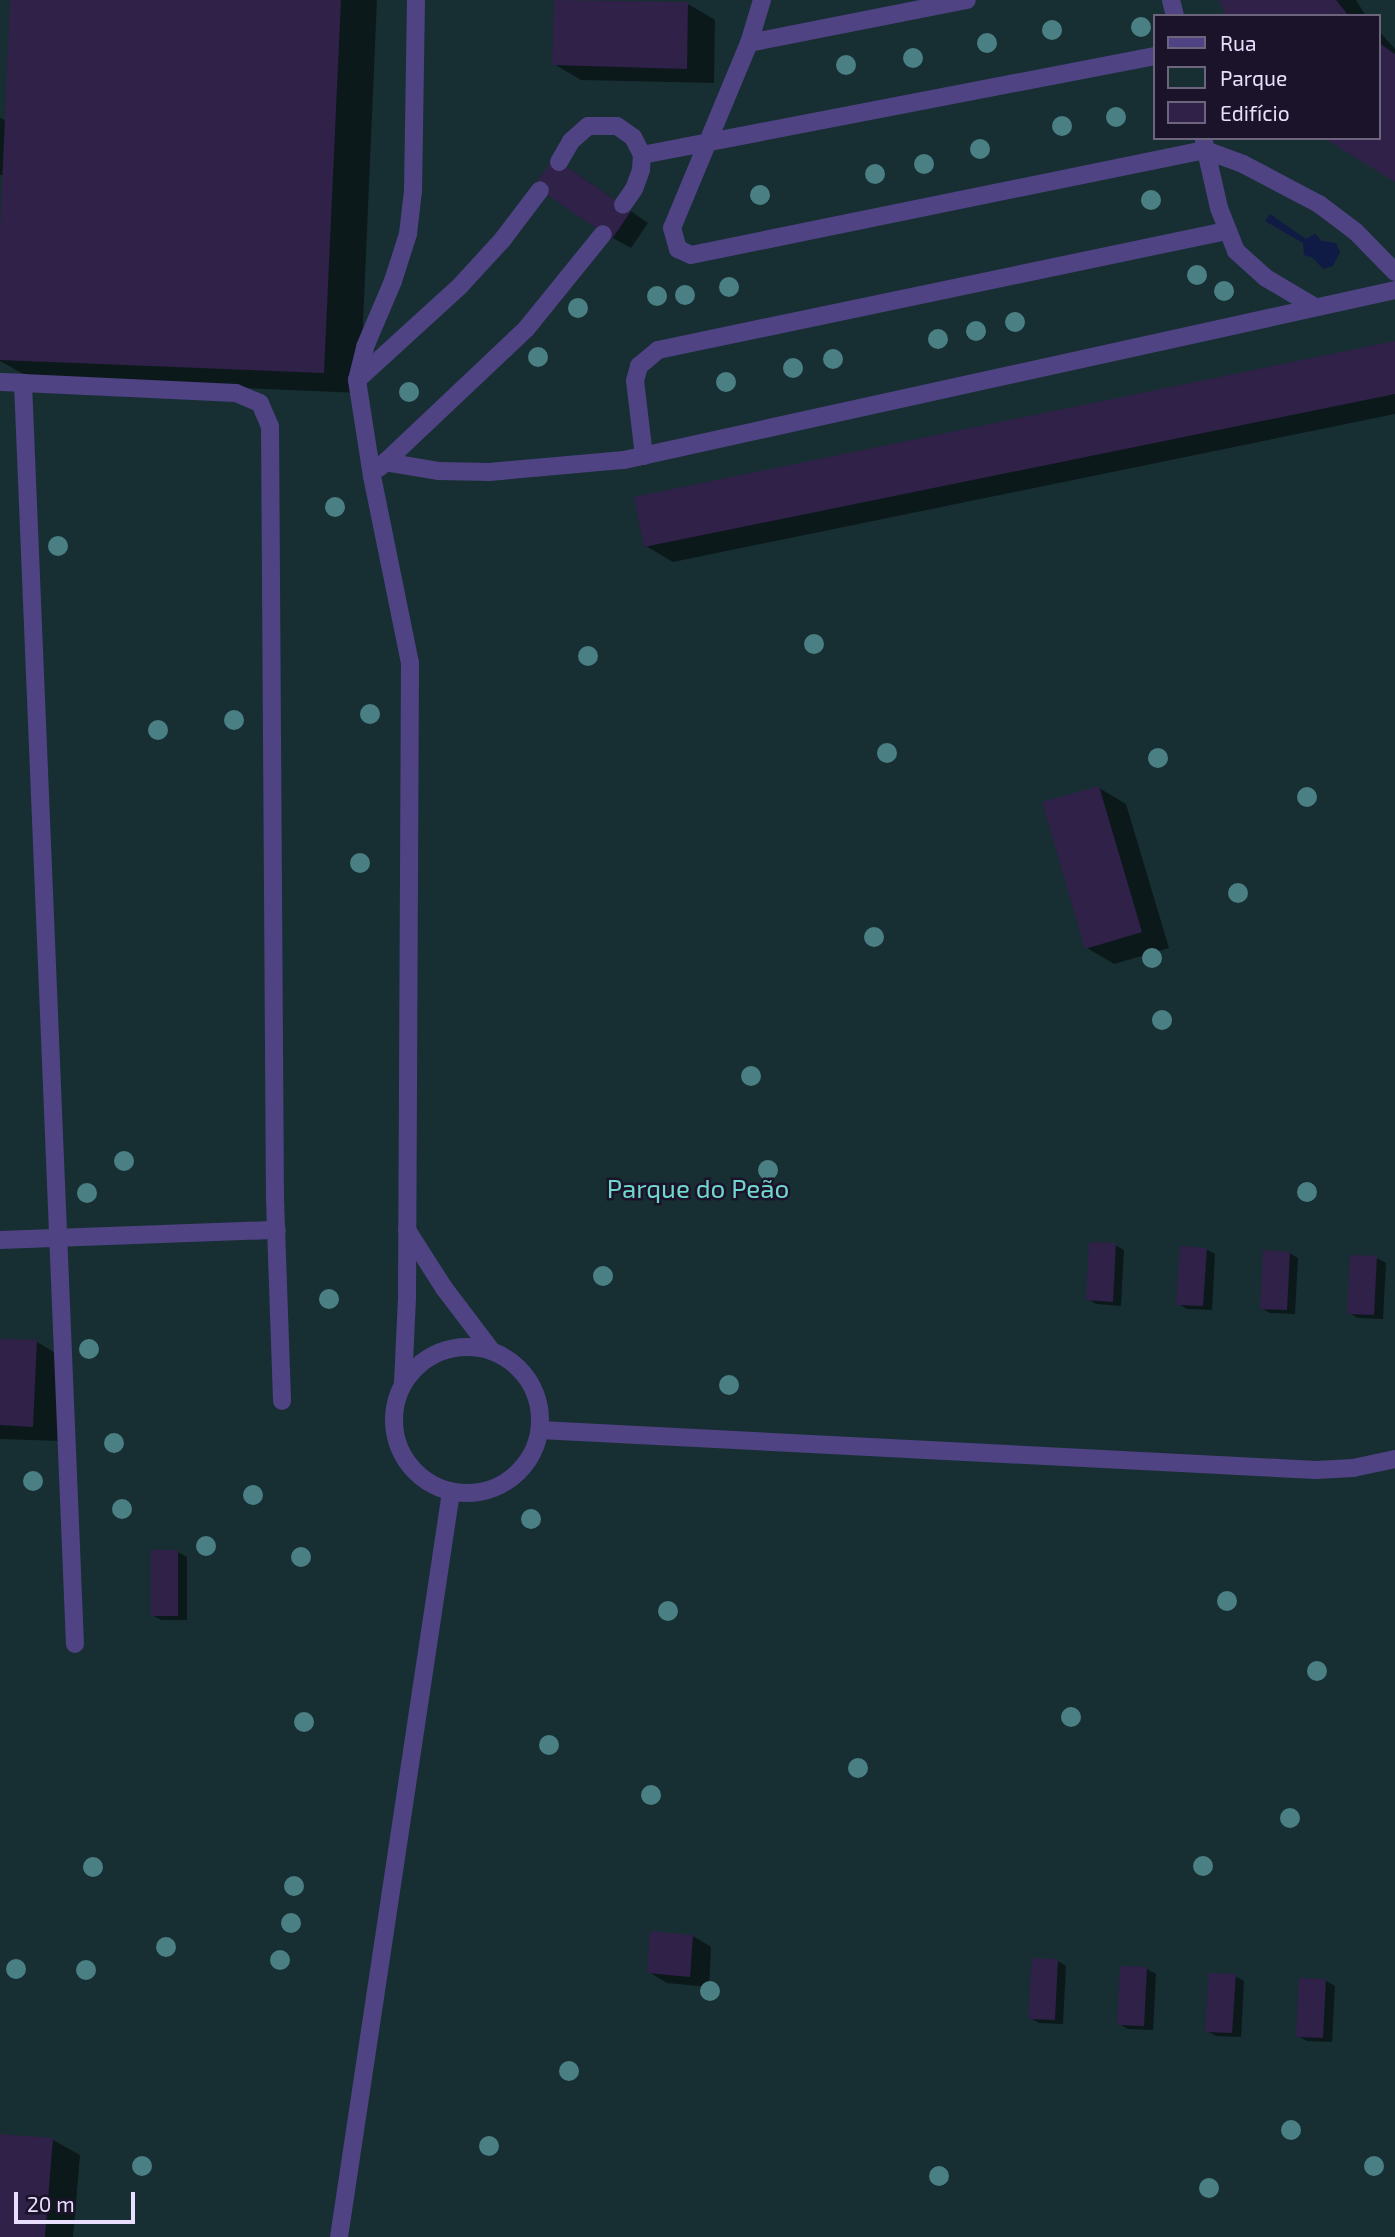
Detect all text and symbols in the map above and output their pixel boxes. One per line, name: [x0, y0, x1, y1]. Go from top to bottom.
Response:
legend: [1154, 14, 1381, 140]
text: Rua: [1220, 30, 1256, 55]
text: Parque: [1220, 65, 1287, 90]
text: Edifício: [1220, 100, 1290, 125]
park label: Parque do Peão: [607, 1172, 789, 1204]
scale bar: [18, 2178, 138, 2222]
text: 20 m: [27, 2191, 75, 2216]

